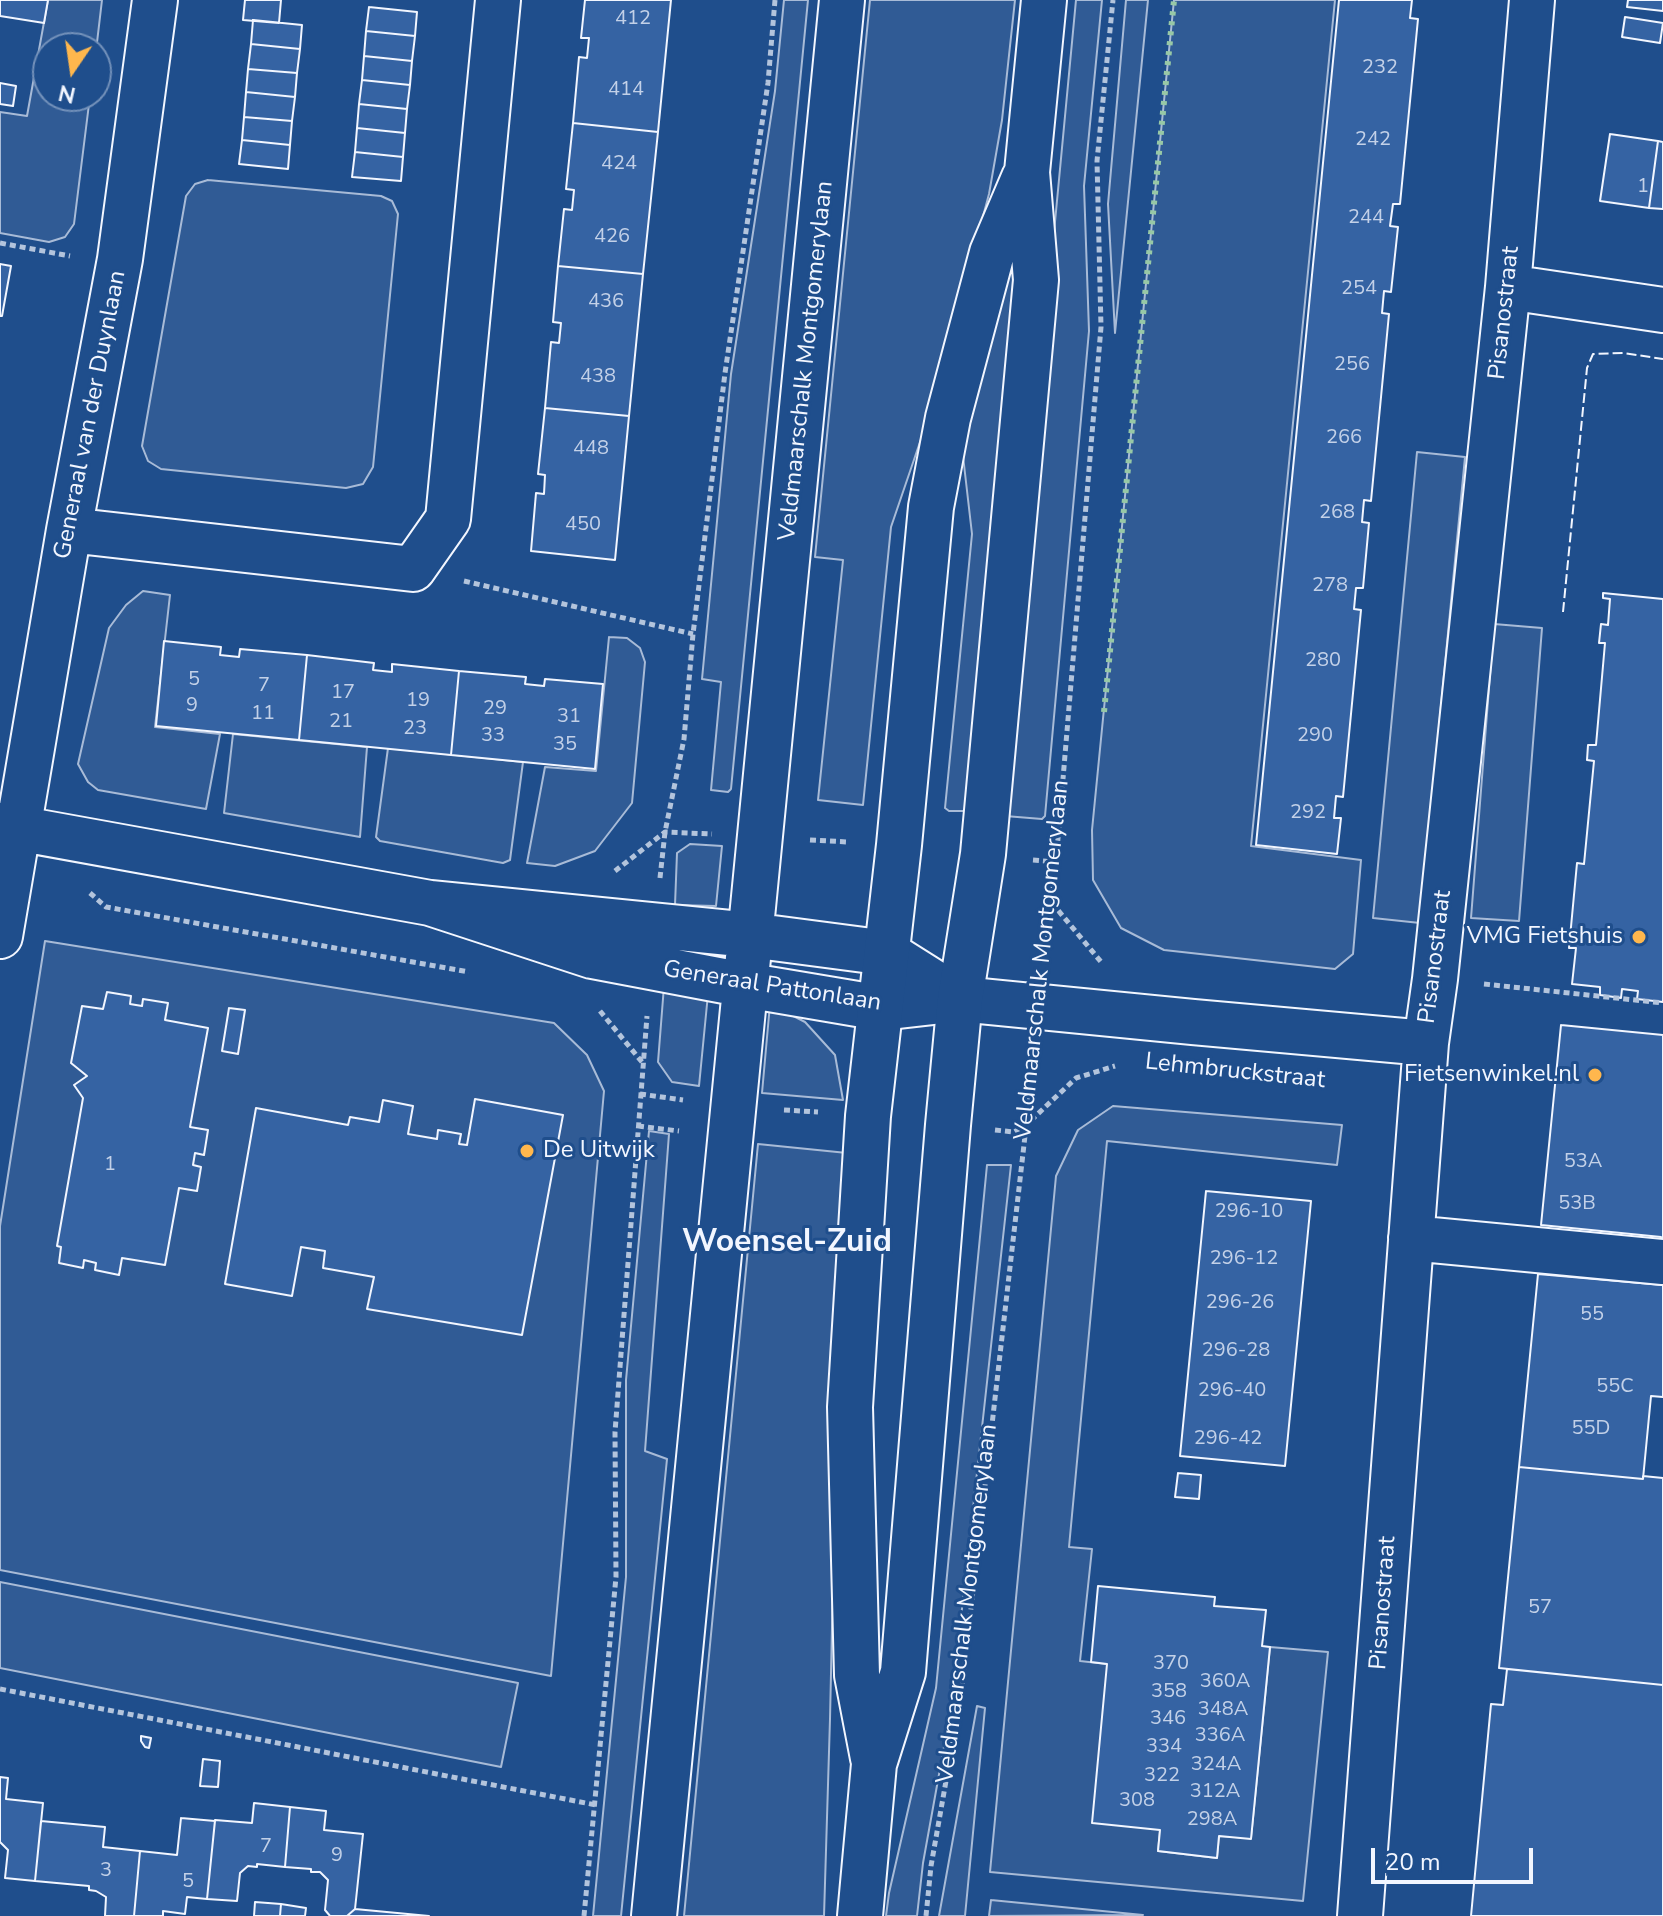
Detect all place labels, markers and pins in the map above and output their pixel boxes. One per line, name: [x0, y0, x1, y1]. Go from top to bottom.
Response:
place label: VMG Fietshuis: [1467, 923, 1623, 951]
marker: VMG Fietshuis: [1630, 928, 1648, 946]
place label: Fietsenwinkel.nl: [1404, 1061, 1579, 1089]
marker: Fietsenwinkel.nl: [1586, 1066, 1604, 1084]
place label: De Uitwijk: [543, 1137, 655, 1165]
marker: De Uitwijk: [518, 1142, 536, 1160]

